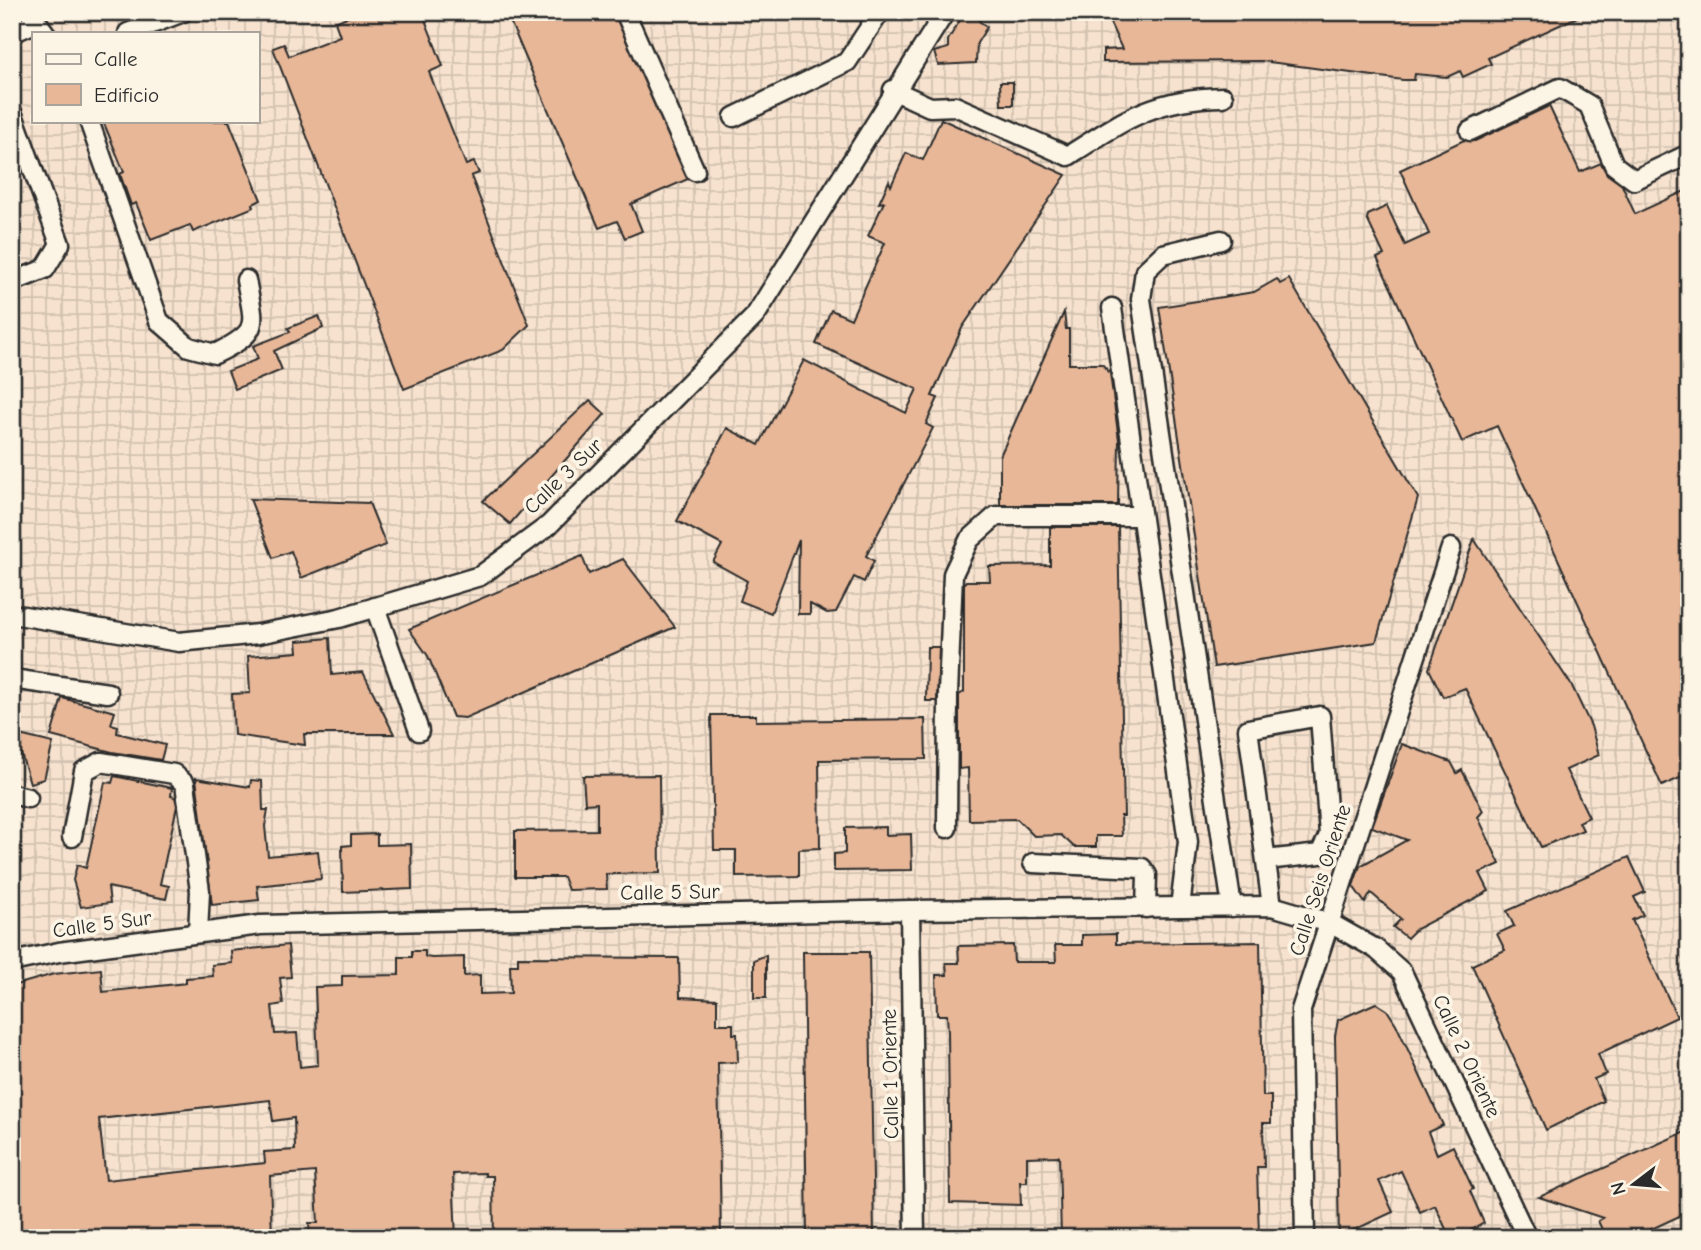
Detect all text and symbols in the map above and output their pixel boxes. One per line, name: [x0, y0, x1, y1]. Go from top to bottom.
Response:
legend: [32, 32, 259, 122]
text: Calle: [94, 47, 137, 71]
text: Edificio: [94, 83, 159, 107]
street label: Calle 3 Sur: [519, 433, 607, 519]
street label: Calle Seis Oriente: [1284, 801, 1356, 959]
street label: Calle 5 Sur: [620, 879, 721, 905]
street label: Calle 5 Sur: [51, 905, 154, 943]
street label: Calle 2 Oriente: [1428, 991, 1506, 1121]
street label: Calle 1 Oriente: [877, 1009, 903, 1139]
north arrow: [1600, 1148, 1670, 1218]
text: N: [1606, 1179, 1631, 1197]

